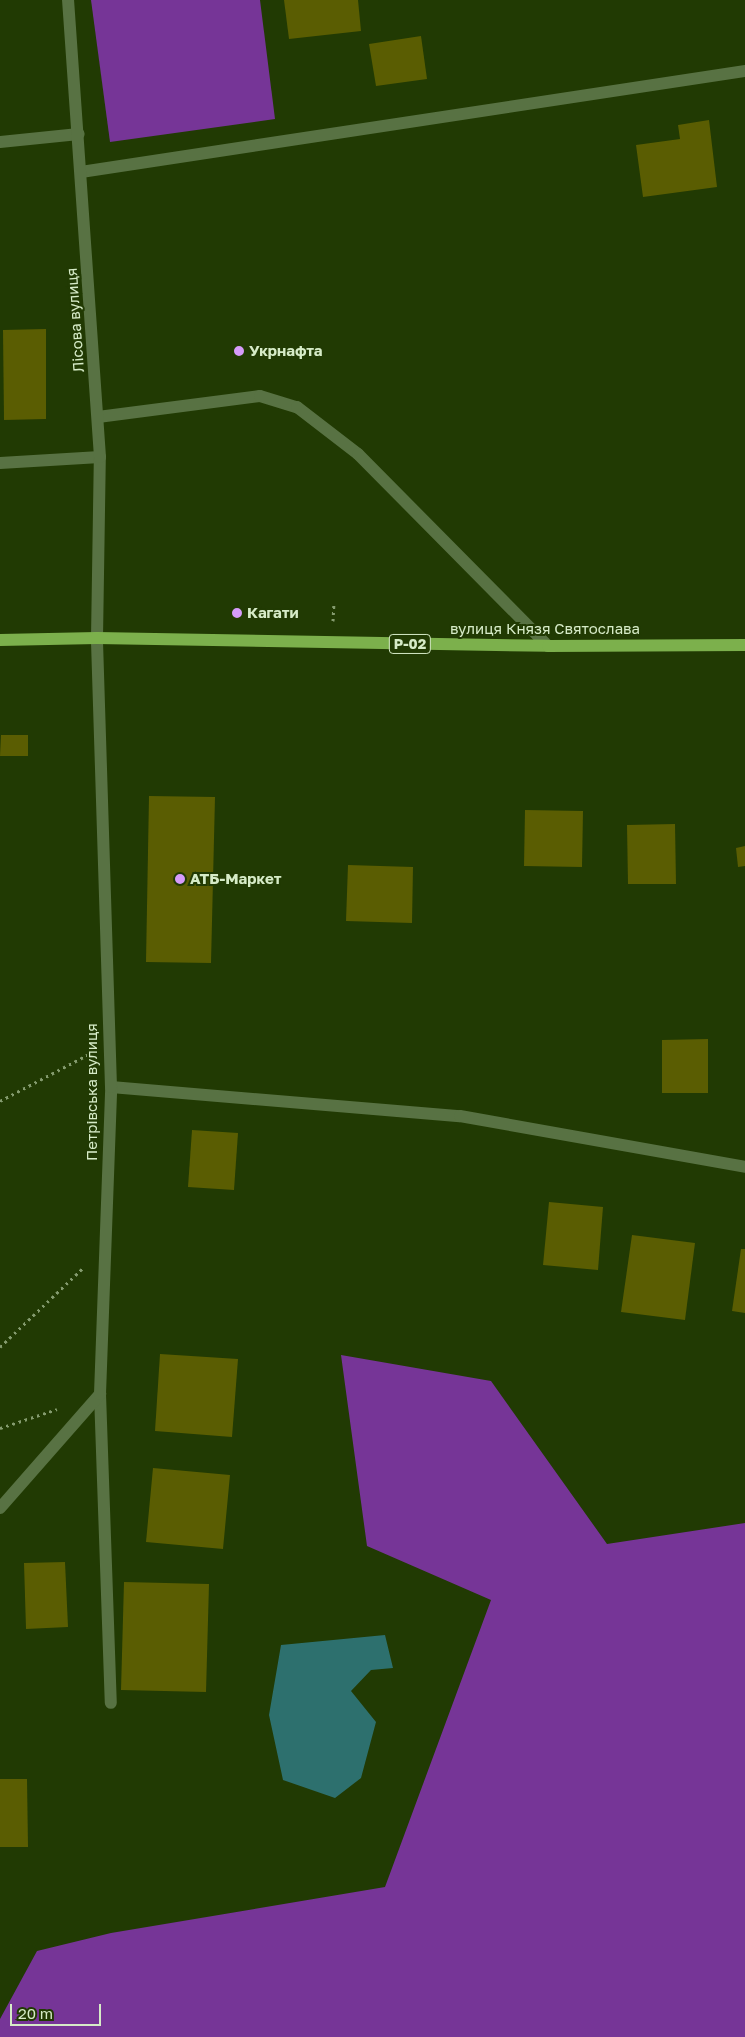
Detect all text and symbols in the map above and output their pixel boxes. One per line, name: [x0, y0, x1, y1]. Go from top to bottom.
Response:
street label: Лісова вулиця: [62, 267, 88, 373]
place label: Укрнафта: [249, 342, 322, 360]
marker: Укрнафта: [233, 345, 245, 357]
place label: Кагати: [247, 604, 299, 622]
marker: Кагати: [231, 607, 243, 619]
street label: вулиця Князя Святослава: [450, 620, 640, 638]
road number: Р-02: [389, 633, 431, 656]
place label: АТБ-Маркет: [190, 870, 281, 888]
marker: АТБ-Маркет: [174, 873, 186, 885]
street label: Петрівська вулиця: [83, 1023, 101, 1161]
scale bar: [12, 1994, 104, 2026]
text: 20 m: [18, 2004, 53, 2022]

